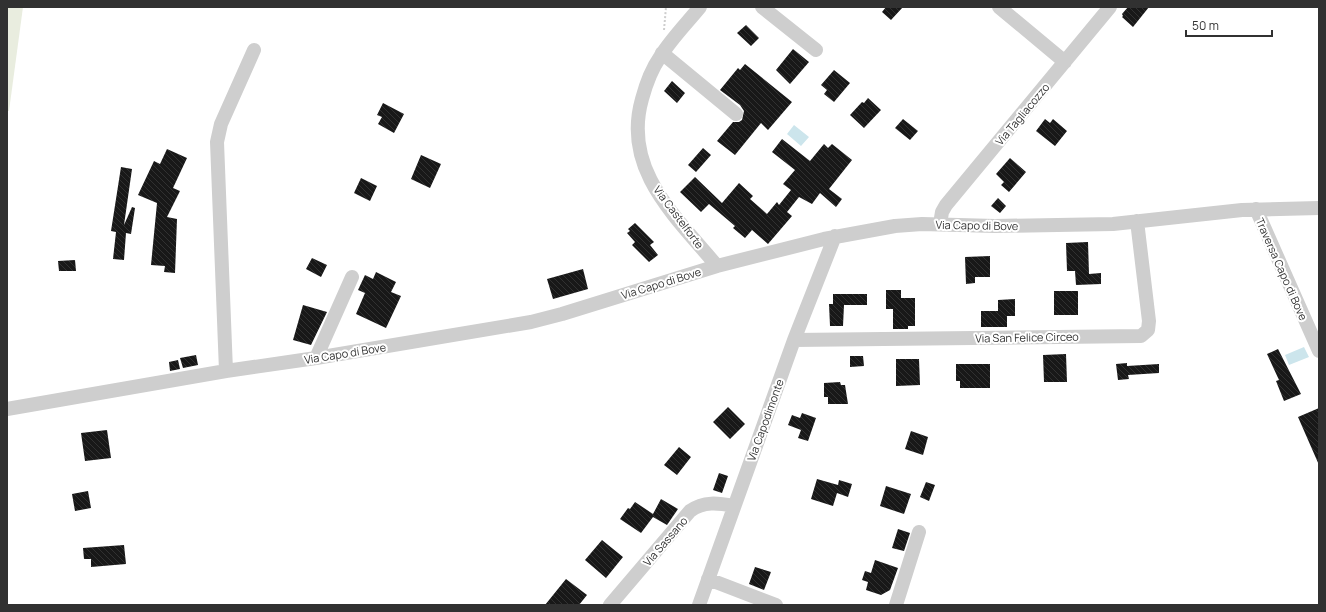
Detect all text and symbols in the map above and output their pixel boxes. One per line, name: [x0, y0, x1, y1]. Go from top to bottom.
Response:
scale bar: [1186, 12, 1272, 38]
text: 50 m: [1192, 17, 1219, 34]
street label: Via Tagliacozzo: [992, 79, 1053, 148]
street label: Via Castelforte: [650, 183, 708, 252]
street label: Traversa Capo di Bove: [1253, 215, 1312, 323]
street label: Via Capo di Bove: [936, 217, 1019, 233]
street label: Via Capo di Bove: [619, 264, 703, 302]
street label: Via San Felice Circeo: [975, 329, 1079, 345]
street label: Via Capo di Bove: [303, 339, 388, 367]
street label: Via Capodimonte: [743, 376, 787, 463]
street label: Via Sassano: [639, 513, 691, 569]

